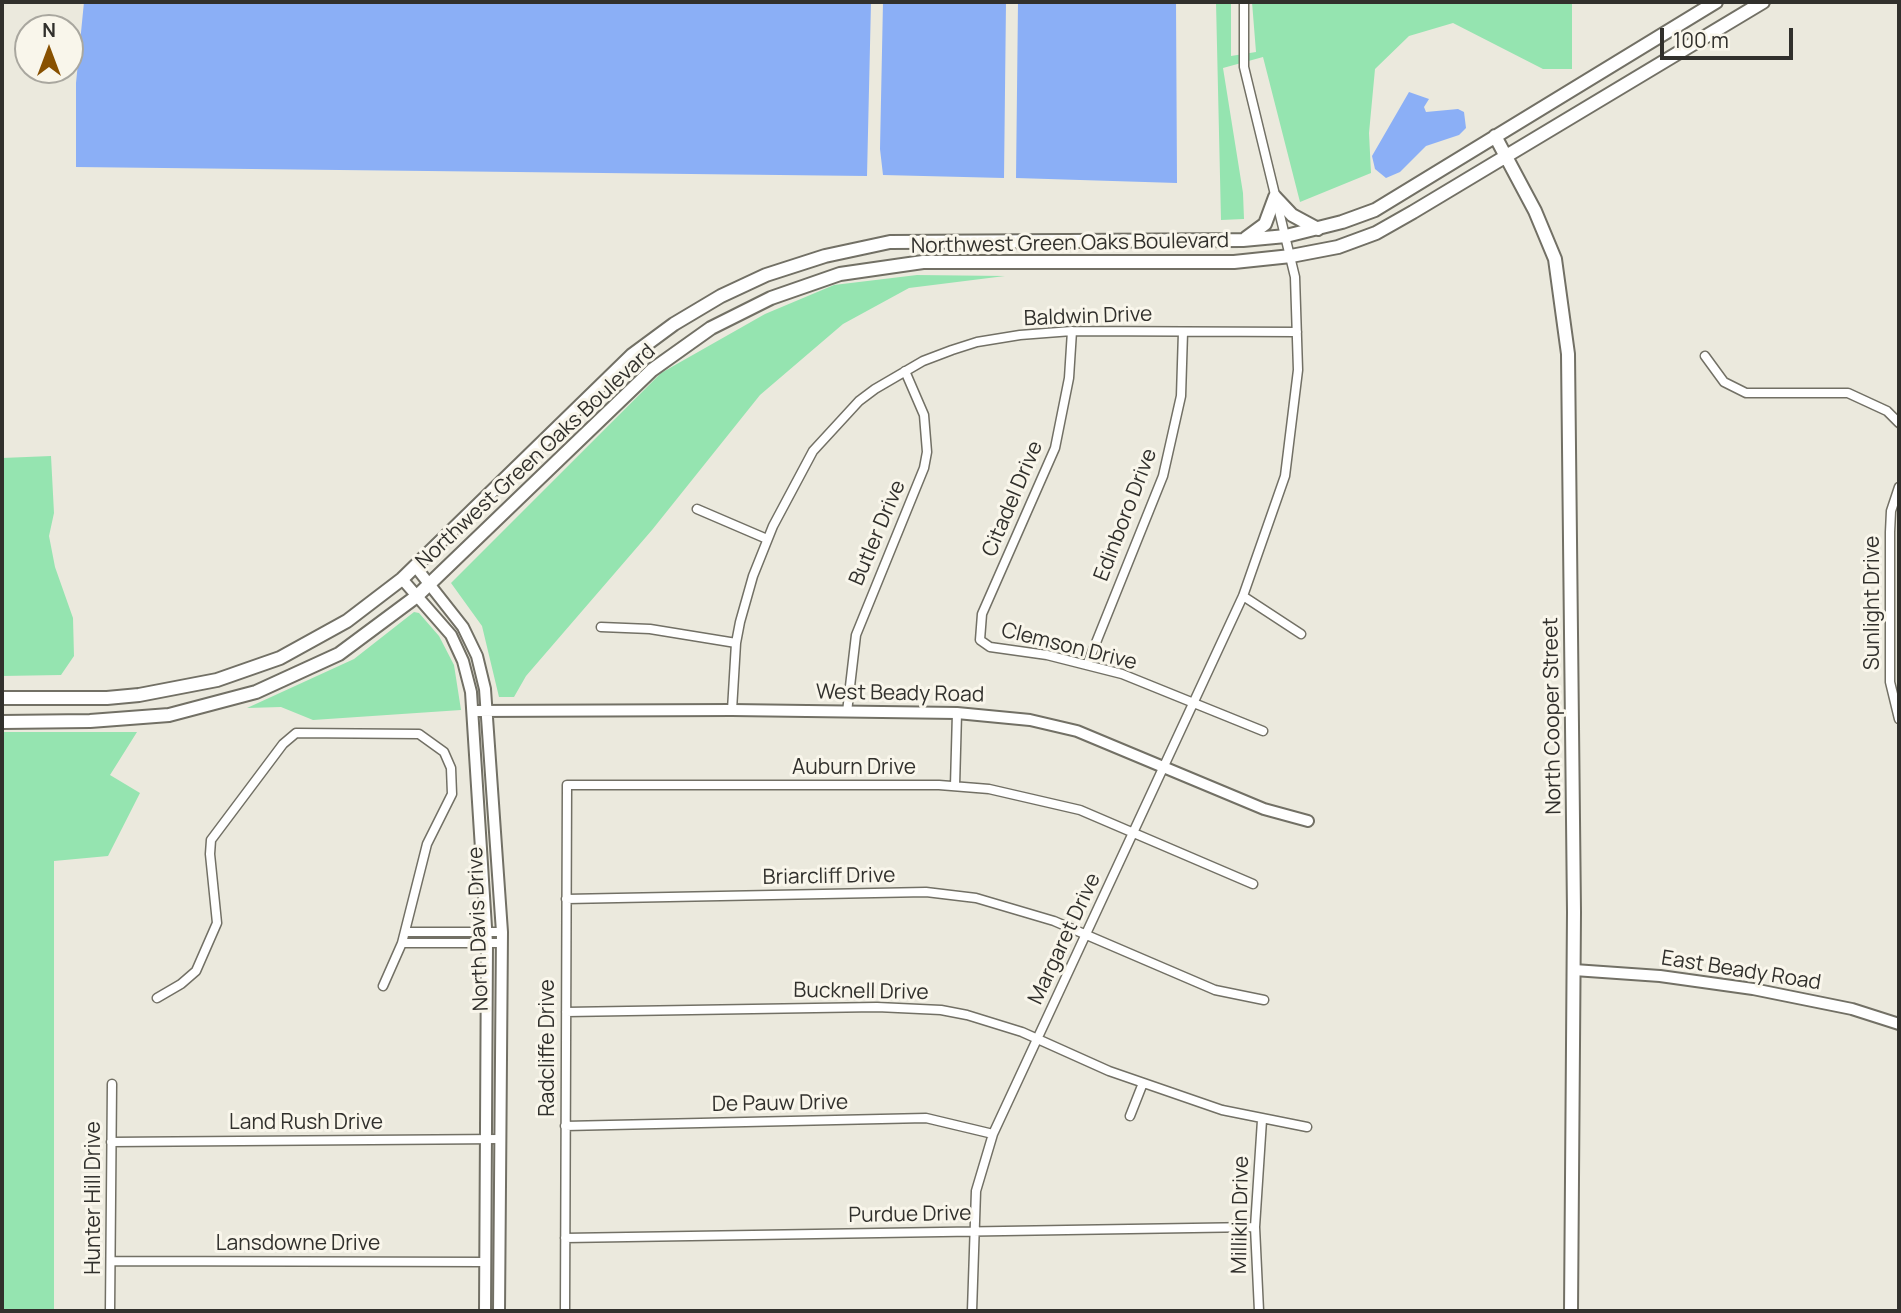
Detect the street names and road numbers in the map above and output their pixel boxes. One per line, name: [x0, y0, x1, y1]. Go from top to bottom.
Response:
street label: Northwest Green Oaks Boulevard: [911, 229, 1229, 259]
street label: Baldwin Drive: [1023, 302, 1153, 332]
street label: Northwest Green Oaks Boulevard: [411, 339, 661, 575]
street label: Citadel Drive: [977, 438, 1049, 560]
street label: Edinboro Drive: [1089, 445, 1163, 585]
street label: Butler Drive: [845, 477, 911, 589]
street label: Sunlight Drive: [1860, 536, 1886, 670]
street label: North Cooper Street: [1539, 617, 1567, 815]
street label: Clemson Drive: [999, 618, 1139, 676]
street label: West Beady Road: [816, 680, 984, 708]
street label: Auburn Drive: [792, 755, 916, 781]
street label: North Davis Drive: [464, 846, 494, 1012]
street label: Briarcliff Drive: [762, 863, 896, 891]
street label: Margaret Drive: [1024, 869, 1106, 1009]
street label: East Beady Road: [1659, 946, 1823, 996]
street label: Bucknell Drive: [793, 978, 929, 1006]
street label: Radcliffe Drive: [535, 979, 561, 1117]
street label: De Pauw Drive: [712, 1090, 848, 1118]
street label: Land Rush Drive: [229, 1110, 383, 1136]
street label: Hunter Hill Drive: [81, 1121, 107, 1275]
street label: Millikin Drive: [1227, 1156, 1255, 1274]
street label: Purdue Drive: [848, 1201, 972, 1229]
street label: Lansdowne Drive: [216, 1231, 380, 1257]

